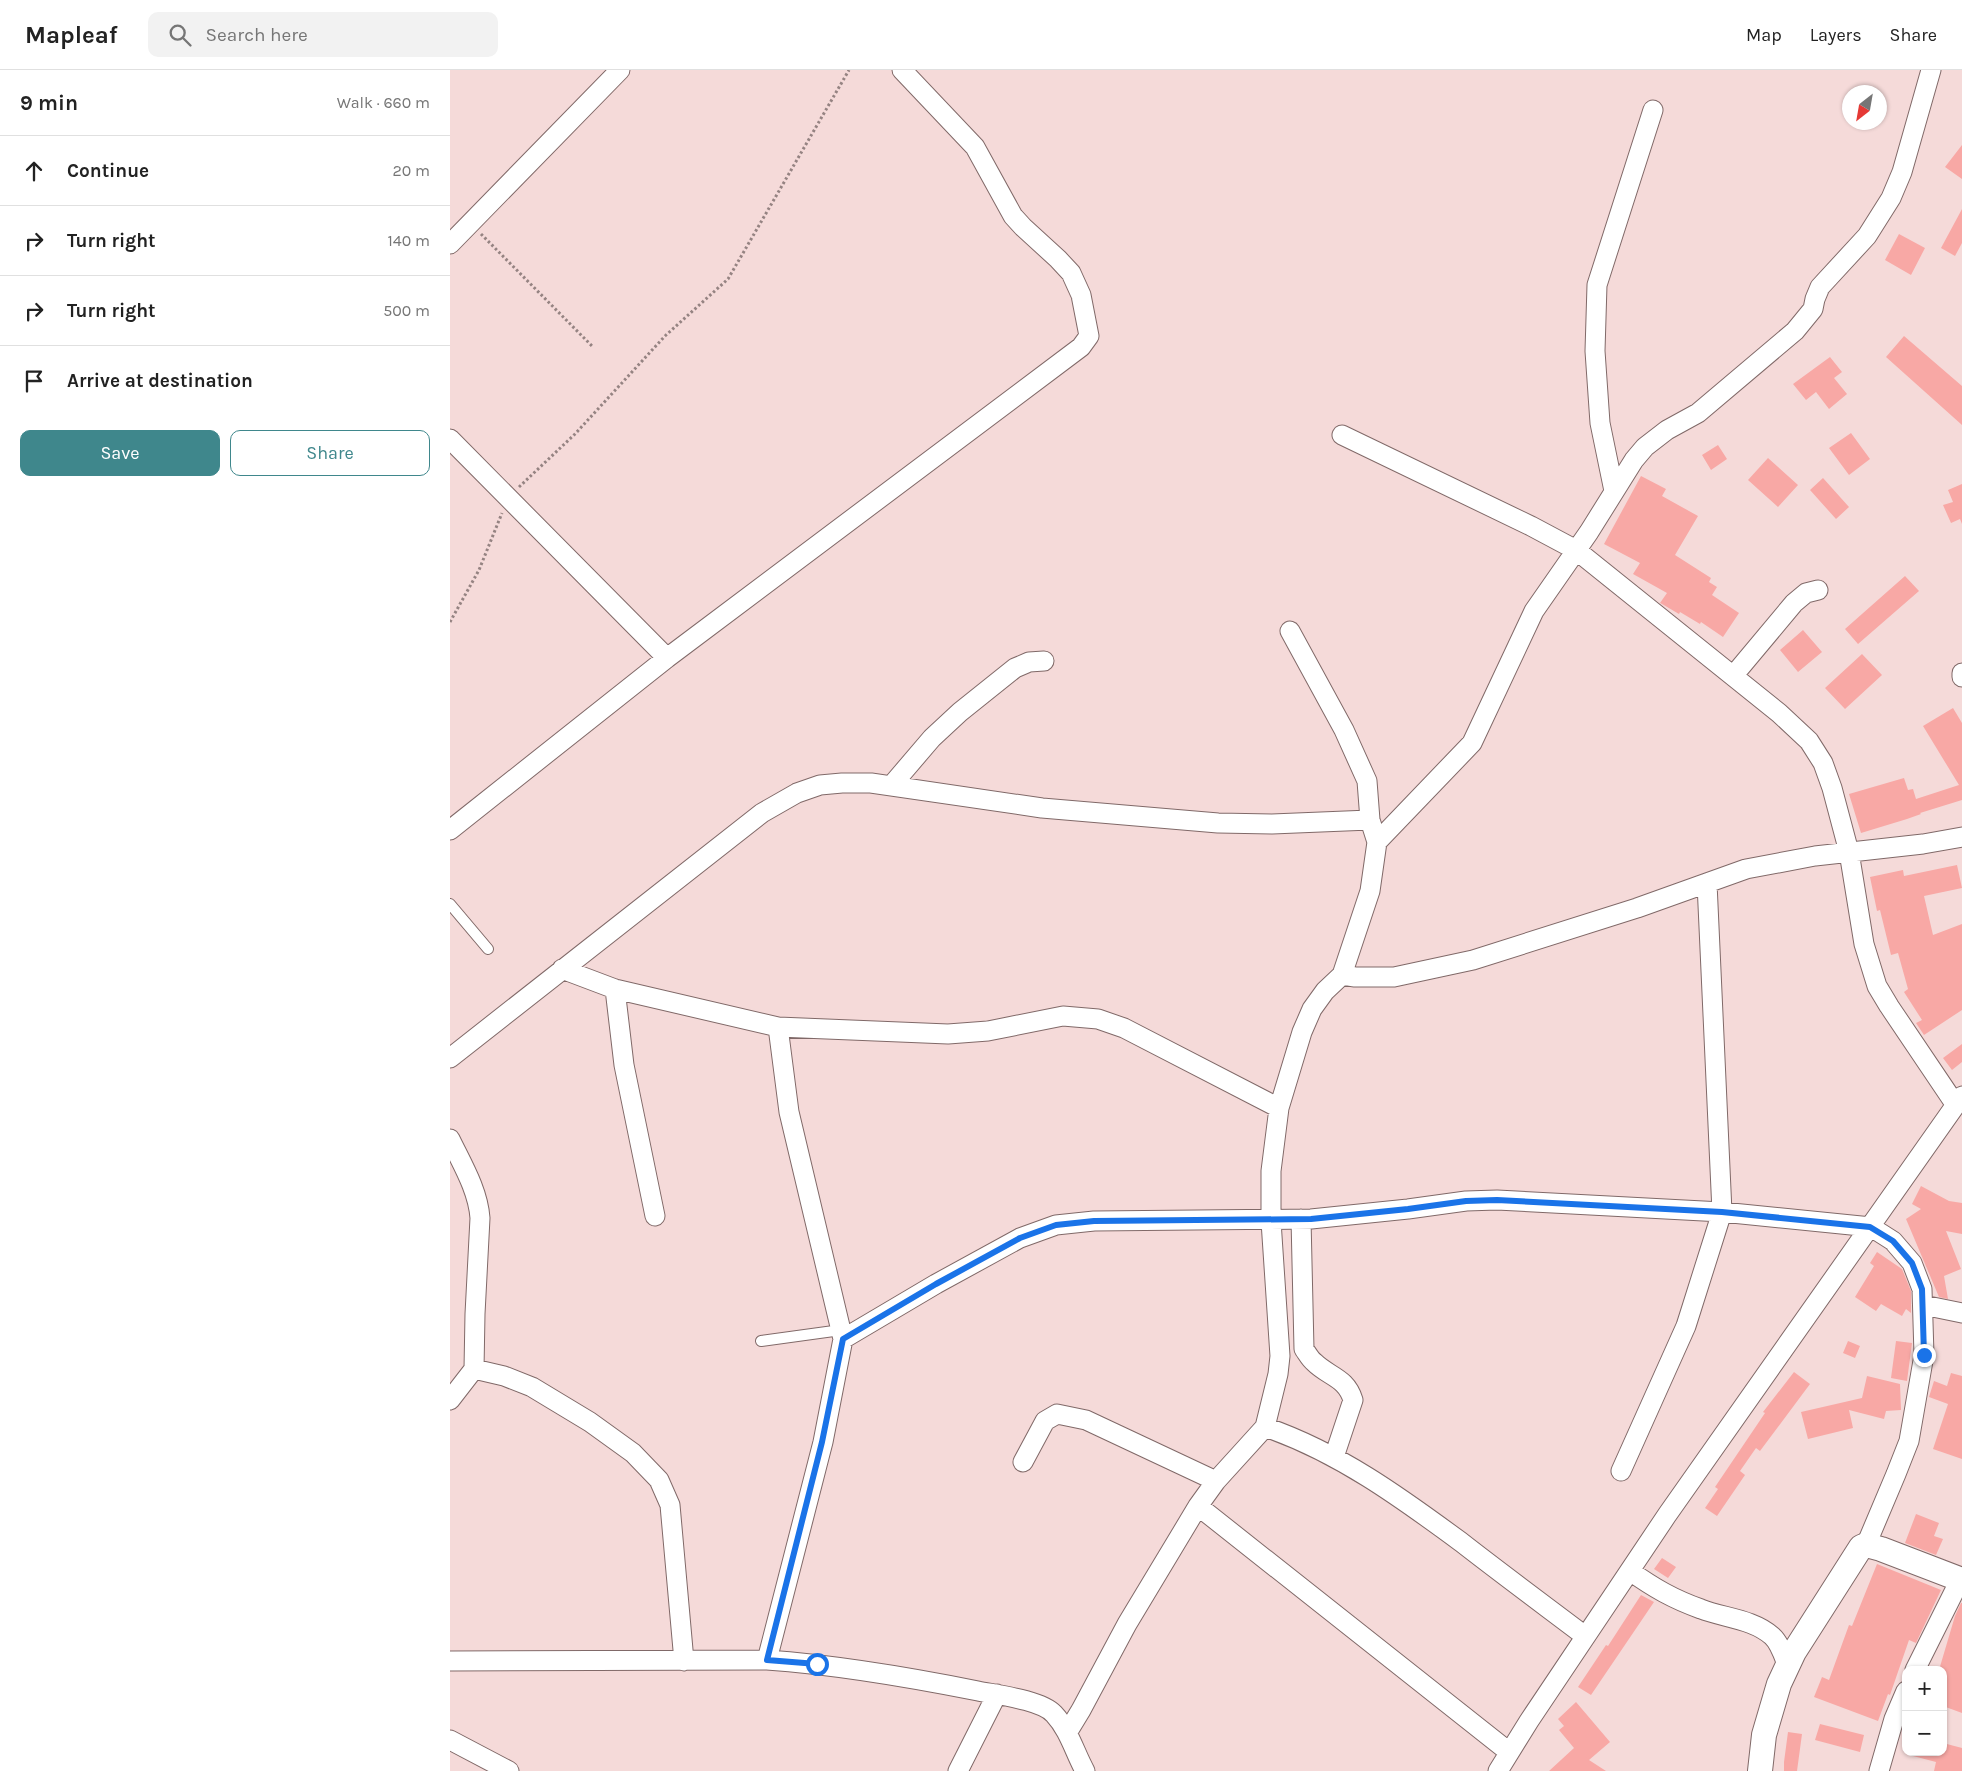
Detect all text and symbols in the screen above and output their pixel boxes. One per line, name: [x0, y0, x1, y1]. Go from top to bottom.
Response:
search box: [148, 12, 498, 57]
text: Mapleaf: [25, 21, 118, 49]
icon: search: [166, 21, 194, 49]
text: Search here: [206, 24, 308, 46]
text: Map: [1746, 24, 1782, 46]
text: Layers: [1810, 24, 1862, 46]
text: Share: [1890, 24, 1937, 46]
north arrow: [1842, 85, 1887, 130]
text: 9 min: [20, 91, 78, 115]
text: Walk · 660 m: [337, 93, 430, 112]
icon: ahead: [20, 157, 48, 185]
text: Continue: [67, 160, 149, 182]
text: 20 m: [392, 161, 430, 180]
icon: right: [20, 227, 48, 255]
text: Turn right: [67, 230, 156, 252]
text: 140 m: [388, 231, 430, 250]
icon: right: [20, 297, 48, 325]
text: Turn right: [67, 300, 156, 322]
text: 500 m: [383, 301, 430, 320]
icon: arrive: [20, 367, 48, 395]
text: Arrive at destination: [67, 370, 253, 392]
button: Save: [20, 430, 220, 476]
button: Share: [230, 430, 430, 476]
route end: [1913, 1344, 1936, 1367]
route start: [806, 1653, 829, 1676]
map controls: [1902, 1666, 1947, 1756]
button: +: [1902, 1666, 1947, 1711]
button: −: [1902, 1711, 1947, 1756]

